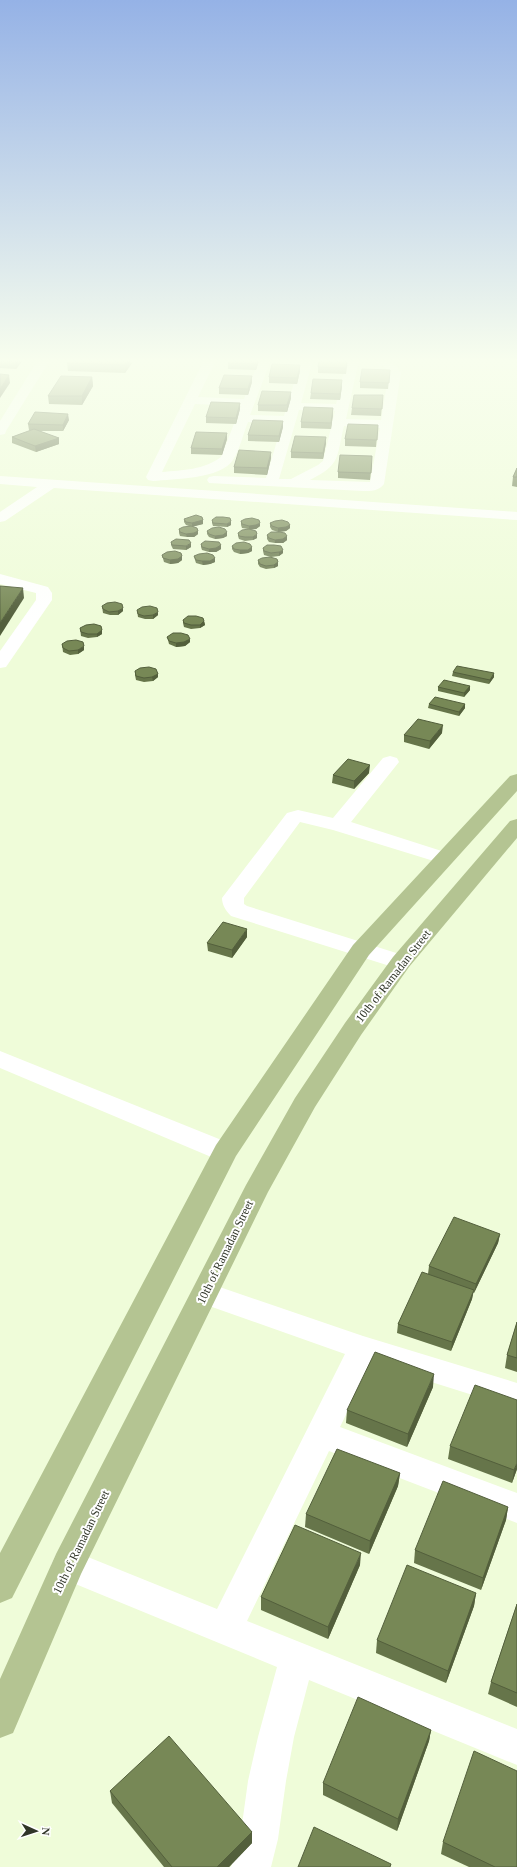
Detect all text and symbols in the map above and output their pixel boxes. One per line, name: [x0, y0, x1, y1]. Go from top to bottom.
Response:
street label: 10th of Ramadan Street: [353, 926, 434, 1025]
street label: 10th of Ramadan Street: [194, 1197, 256, 1306]
street label: 10th of Ramadan Street: [50, 1487, 112, 1596]
north arrow: [16, 1811, 56, 1851]
text: N: [40, 1827, 52, 1836]

